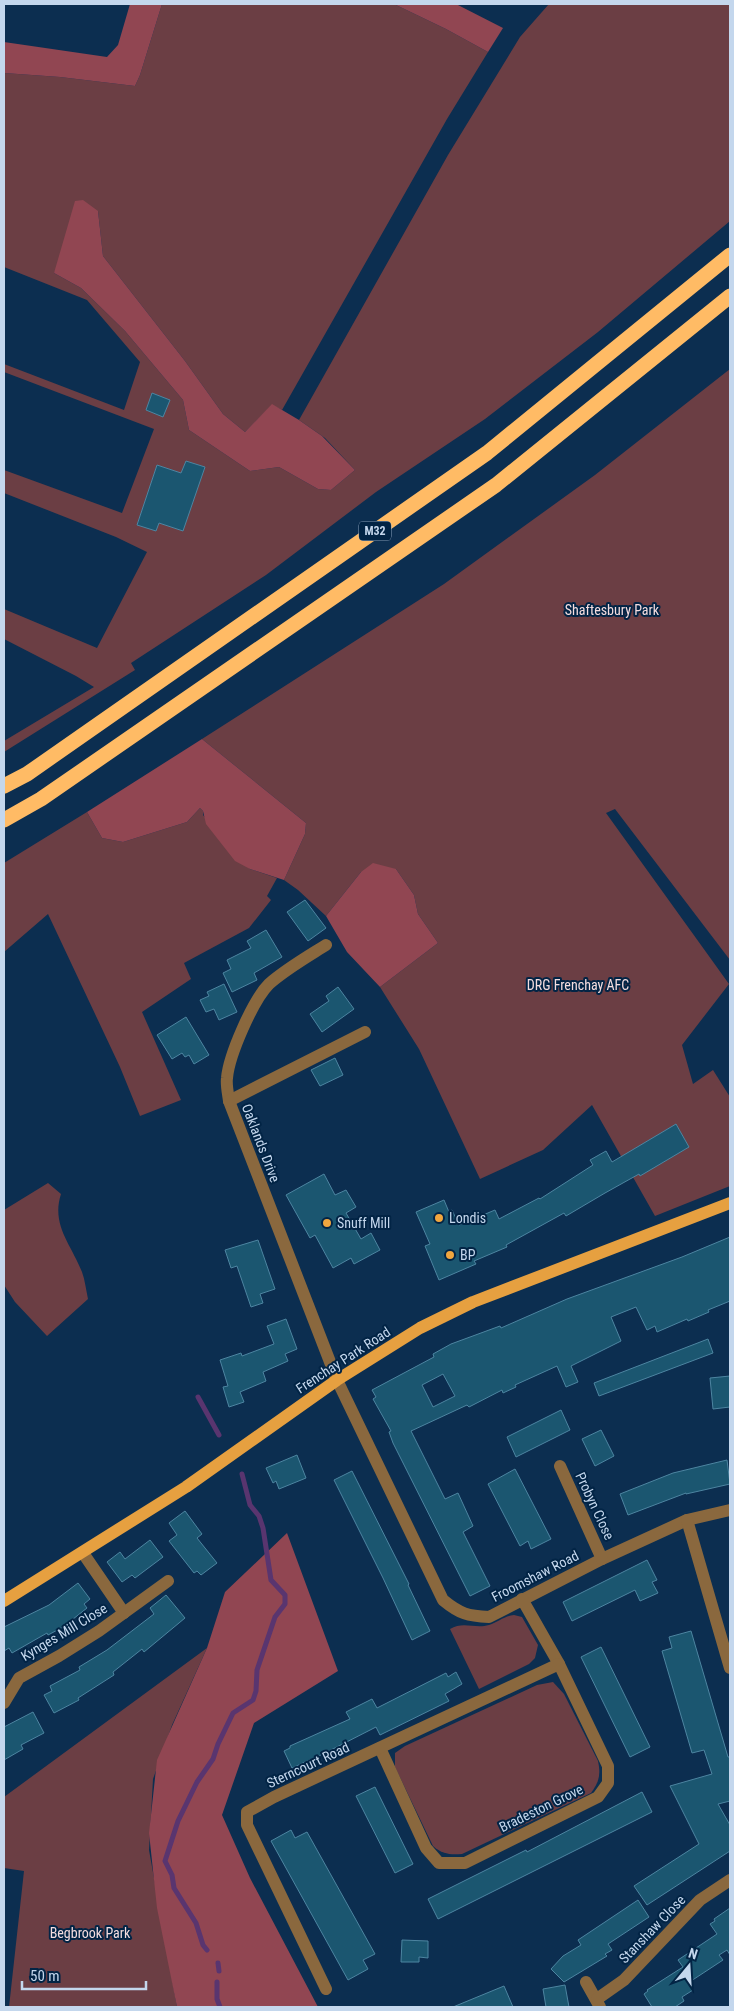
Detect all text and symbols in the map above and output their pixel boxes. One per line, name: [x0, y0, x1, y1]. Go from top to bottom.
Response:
road number: M32: [359, 522, 391, 540]
park label: Shaftesbury Park: [565, 602, 660, 618]
park label: DRG Frenchay AFC: [527, 977, 629, 993]
street label: Oaklands Drive: [239, 1102, 283, 1185]
place label: Londis: [449, 1210, 486, 1226]
marker: Londis: [433, 1212, 445, 1224]
place label: Snuff Mill: [337, 1215, 390, 1231]
marker: Snuff Mill: [321, 1217, 333, 1229]
place label: BP: [460, 1247, 476, 1263]
marker: BP: [444, 1249, 456, 1261]
street label: Frenchay Park Road: [293, 1324, 393, 1396]
street label: Probyn Close: [572, 1470, 618, 1543]
street label: Froomshaw Road: [489, 1547, 581, 1605]
street label: Kynges Mill Close: [18, 1600, 110, 1664]
street label: Sterncourt Road: [264, 1739, 352, 1791]
street label: Bradeston Grove: [497, 1781, 586, 1835]
street label: Stanshaw Close: [616, 1891, 689, 1966]
park label: Begbrook Park: [50, 1925, 131, 1941]
north arrow: [664, 1941, 714, 1991]
text: N: [686, 1945, 700, 1963]
scale bar: [22, 1958, 146, 1990]
text: 50 m: [30, 1967, 60, 1985]

